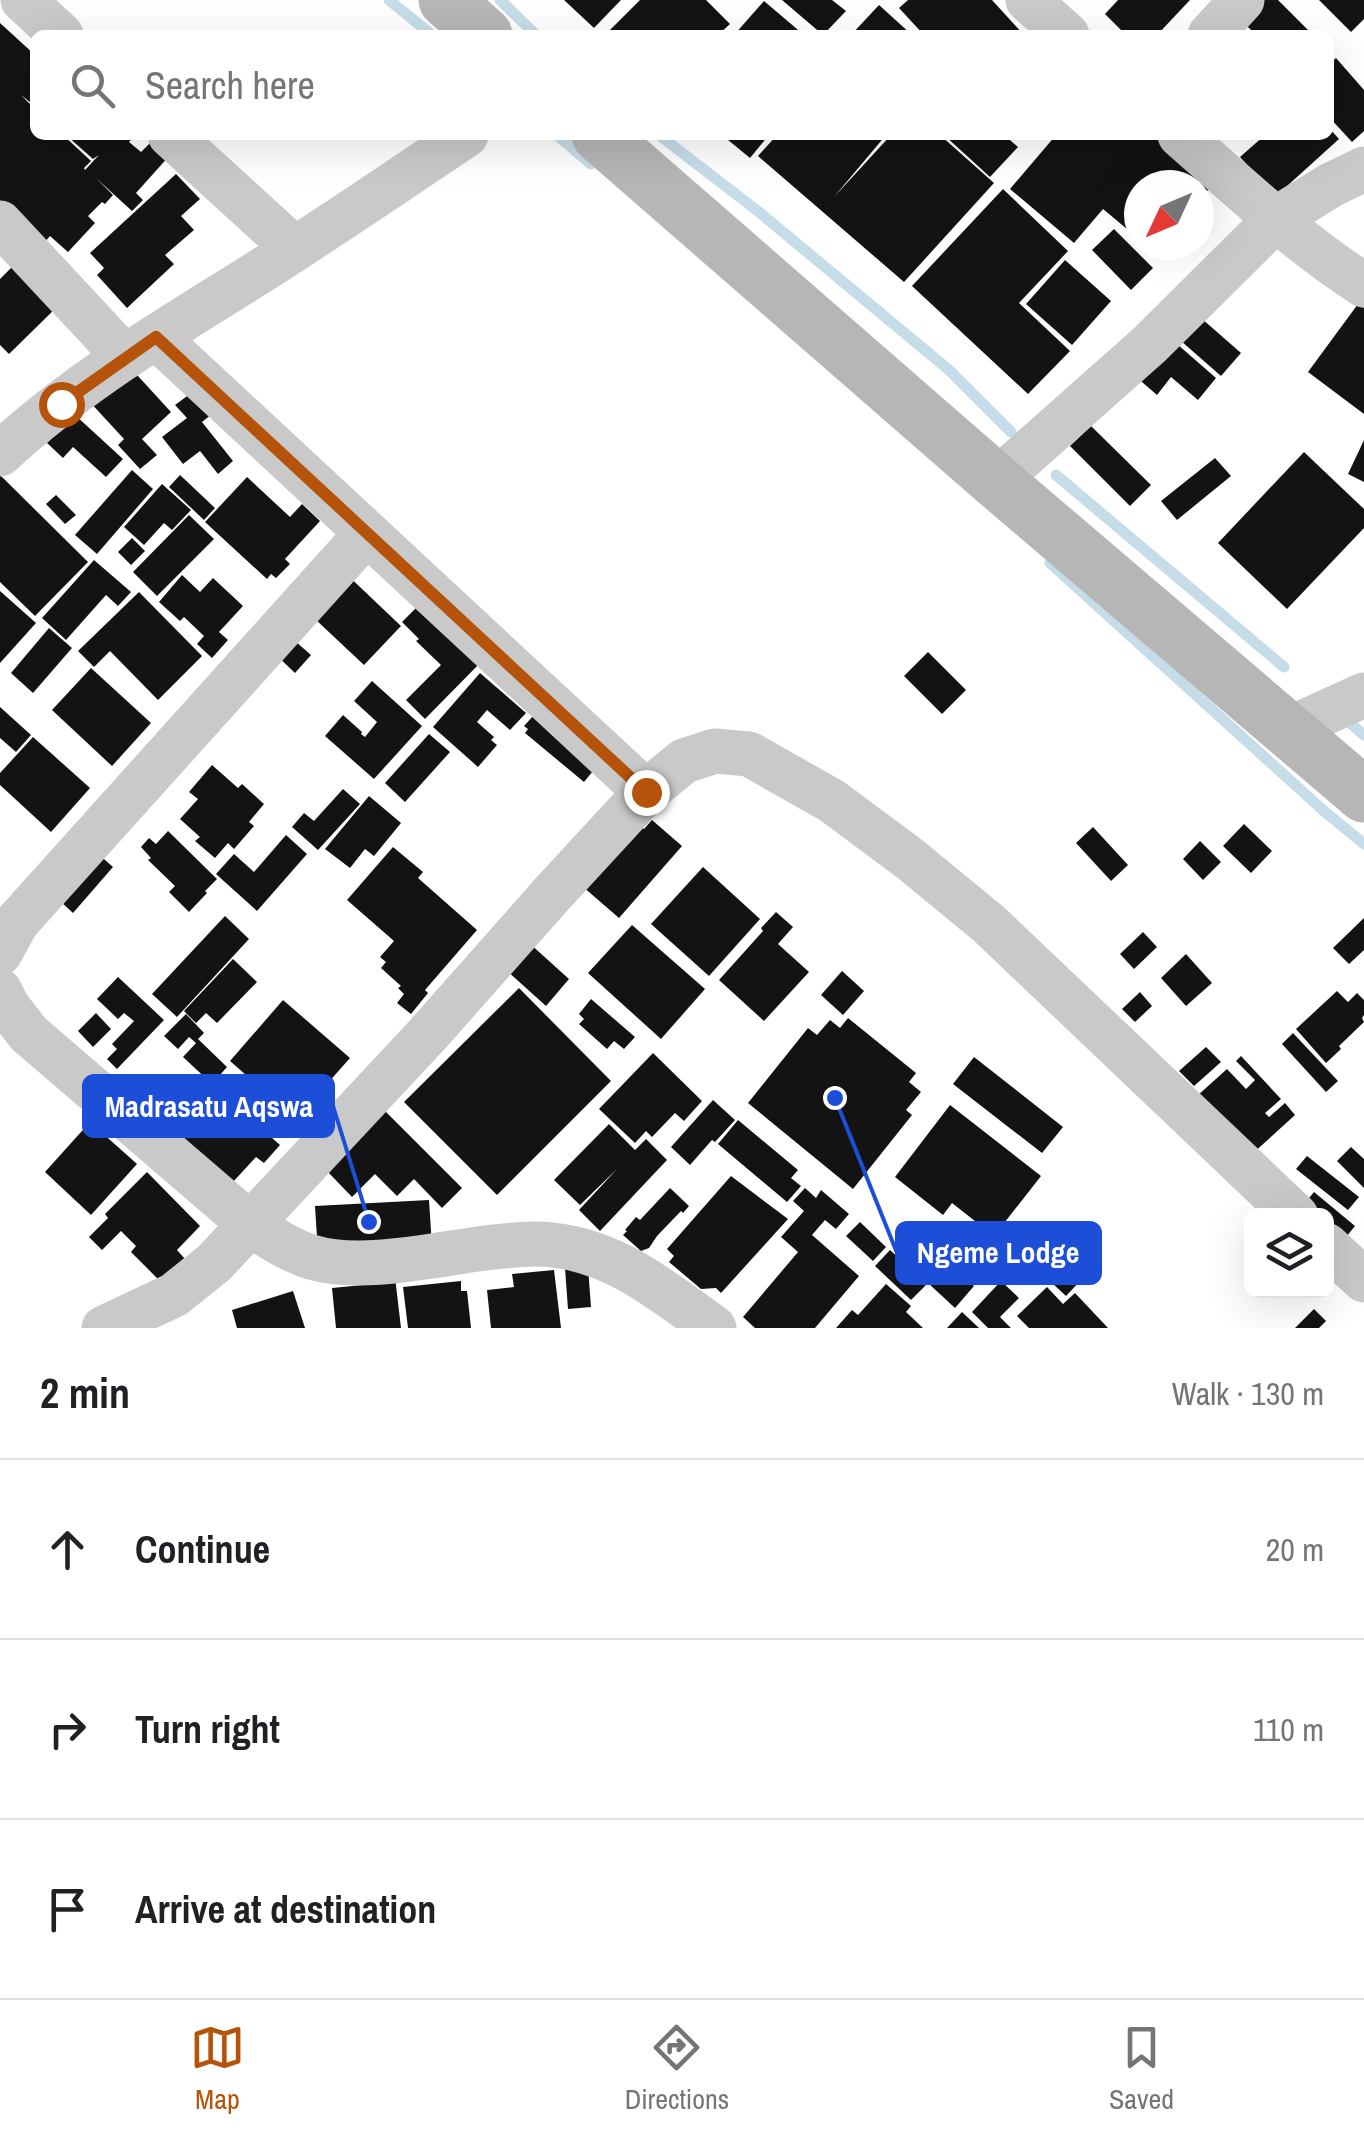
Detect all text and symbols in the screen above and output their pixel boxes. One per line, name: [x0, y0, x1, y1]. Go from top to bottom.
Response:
search box: [30, 30, 1334, 140]
icon: search: [65, 58, 120, 113]
text: Search here: [145, 60, 315, 111]
north arrow: [1124, 170, 1214, 260]
route start: [39, 382, 85, 428]
route end: [624, 770, 670, 816]
callout: Madrasatu Aqswa: [84, 1076, 333, 1136]
text: Madrasatu Aqswa: [105, 1086, 313, 1126]
map controls: [1244, 1208, 1334, 1298]
button: layers: [1244, 1208, 1334, 1298]
callout: Ngeme Lodge: [897, 1223, 1100, 1283]
text: Ngeme Lodge: [917, 1232, 1079, 1272]
text: 2 min: [40, 1365, 130, 1421]
text: Walk · 130 m: [1172, 1372, 1324, 1415]
icon: ahead: [40, 1522, 95, 1577]
text: Continue: [135, 1524, 270, 1575]
text: 20 m: [1266, 1528, 1324, 1571]
icon: right: [40, 1702, 95, 1757]
text: Turn right: [135, 1704, 280, 1755]
text: 110 m: [1253, 1708, 1324, 1751]
icon: arrive: [40, 1882, 95, 1937]
text: Arrive at destination: [135, 1884, 436, 1935]
tab: Map: [190, 2020, 245, 2118]
tab: Directions: [625, 2020, 729, 2118]
tab: Saved: [1109, 2020, 1174, 2118]

